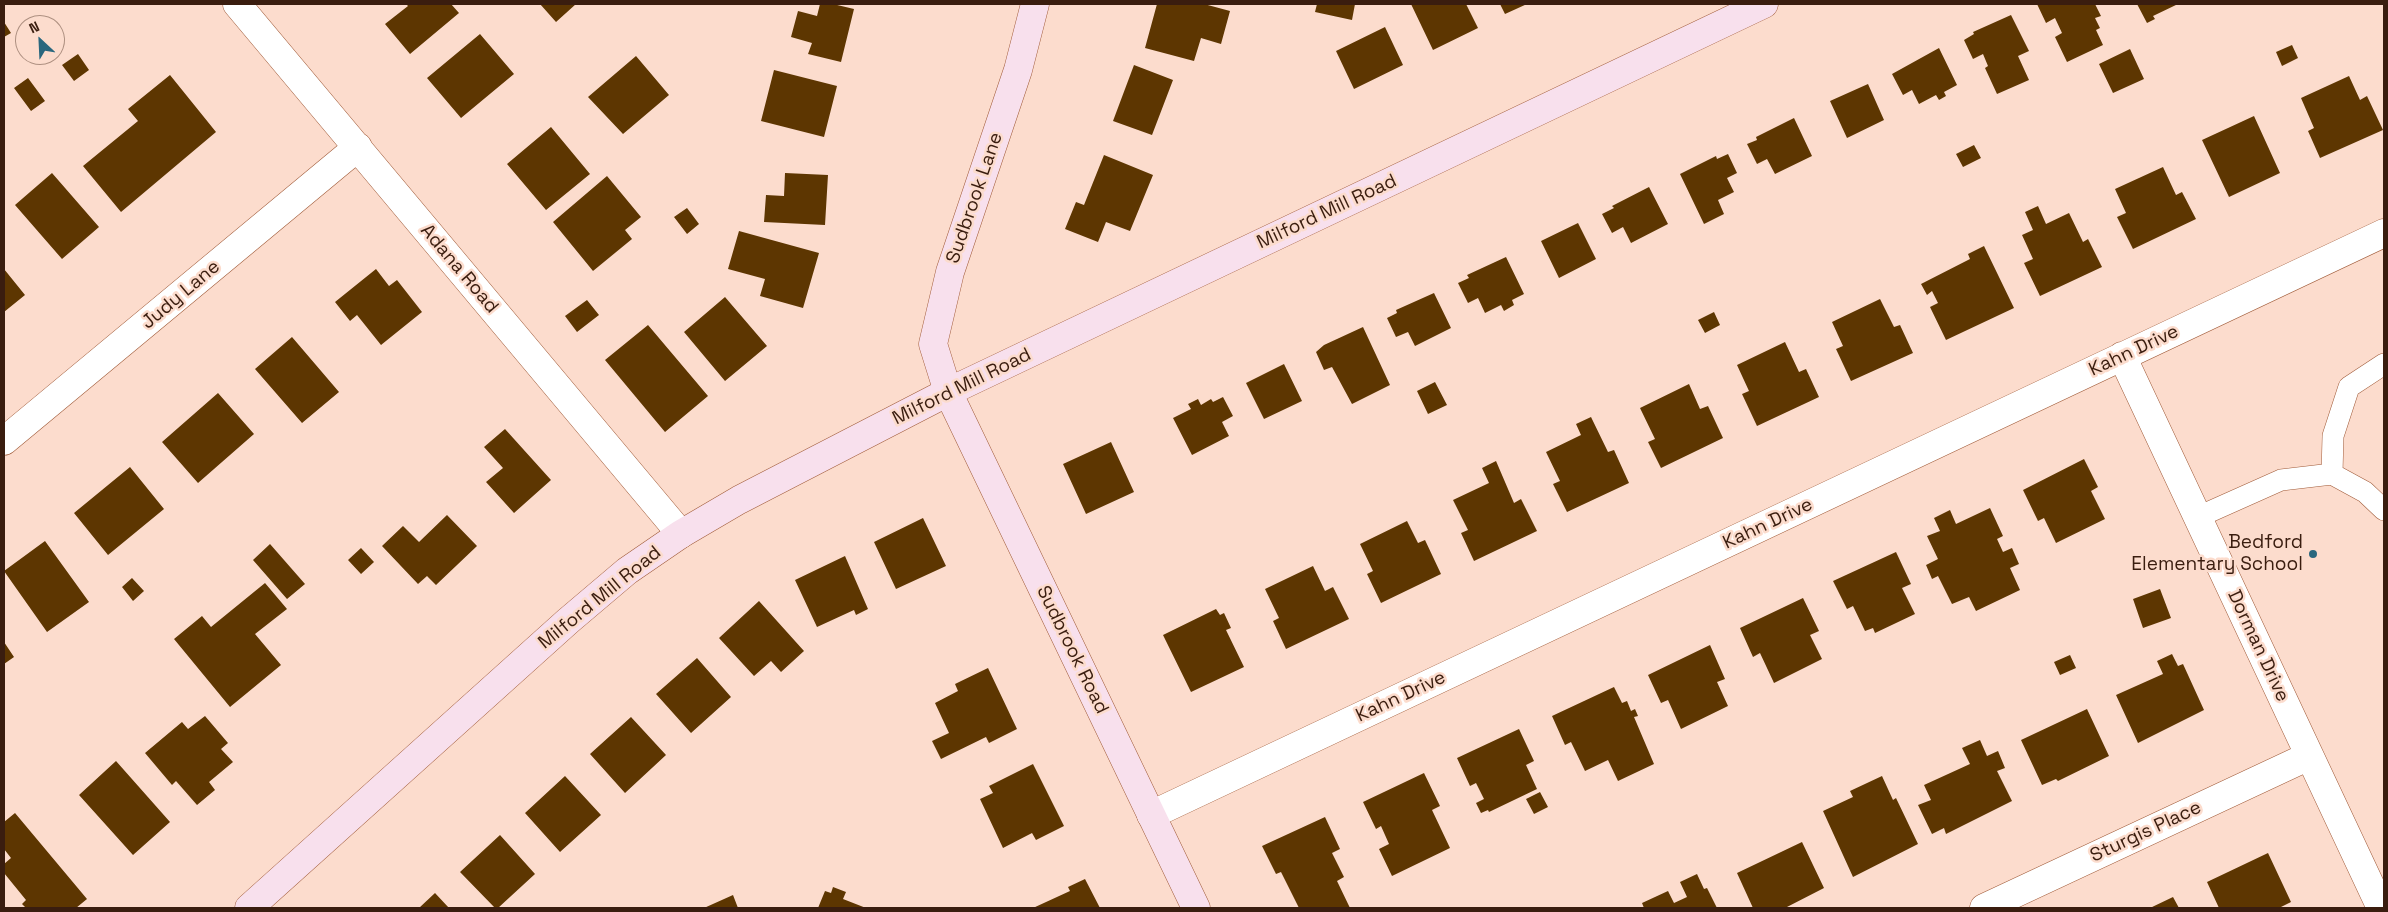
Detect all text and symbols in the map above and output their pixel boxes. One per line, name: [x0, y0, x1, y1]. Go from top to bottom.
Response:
north arrow: [15, 15, 65, 65]
text: N: [26, 17, 42, 37]
street label: Sudbrook Lane: [942, 129, 1008, 267]
street label: Milford Mill Road: [1254, 170, 1400, 254]
street label: Adana Road: [415, 220, 503, 318]
street label: Judy Lane: [137, 256, 225, 334]
street label: Kahn Drive: [2086, 320, 2182, 382]
street label: Milford Mill Road: [889, 344, 1035, 430]
street label: Kahn Drive: [1720, 493, 1816, 555]
place label: Bedford Elementary School: [2131, 532, 2303, 576]
street label: Milford Mill Road: [534, 542, 666, 654]
marker: Bedford Elementary School: [2307, 548, 2319, 560]
street label: Sudbrook Road: [1031, 582, 1113, 718]
street label: Dorman Drive: [2222, 586, 2294, 706]
street label: Kahn Drive: [1353, 666, 1449, 728]
street label: Sturgis Place: [2087, 796, 2205, 868]

